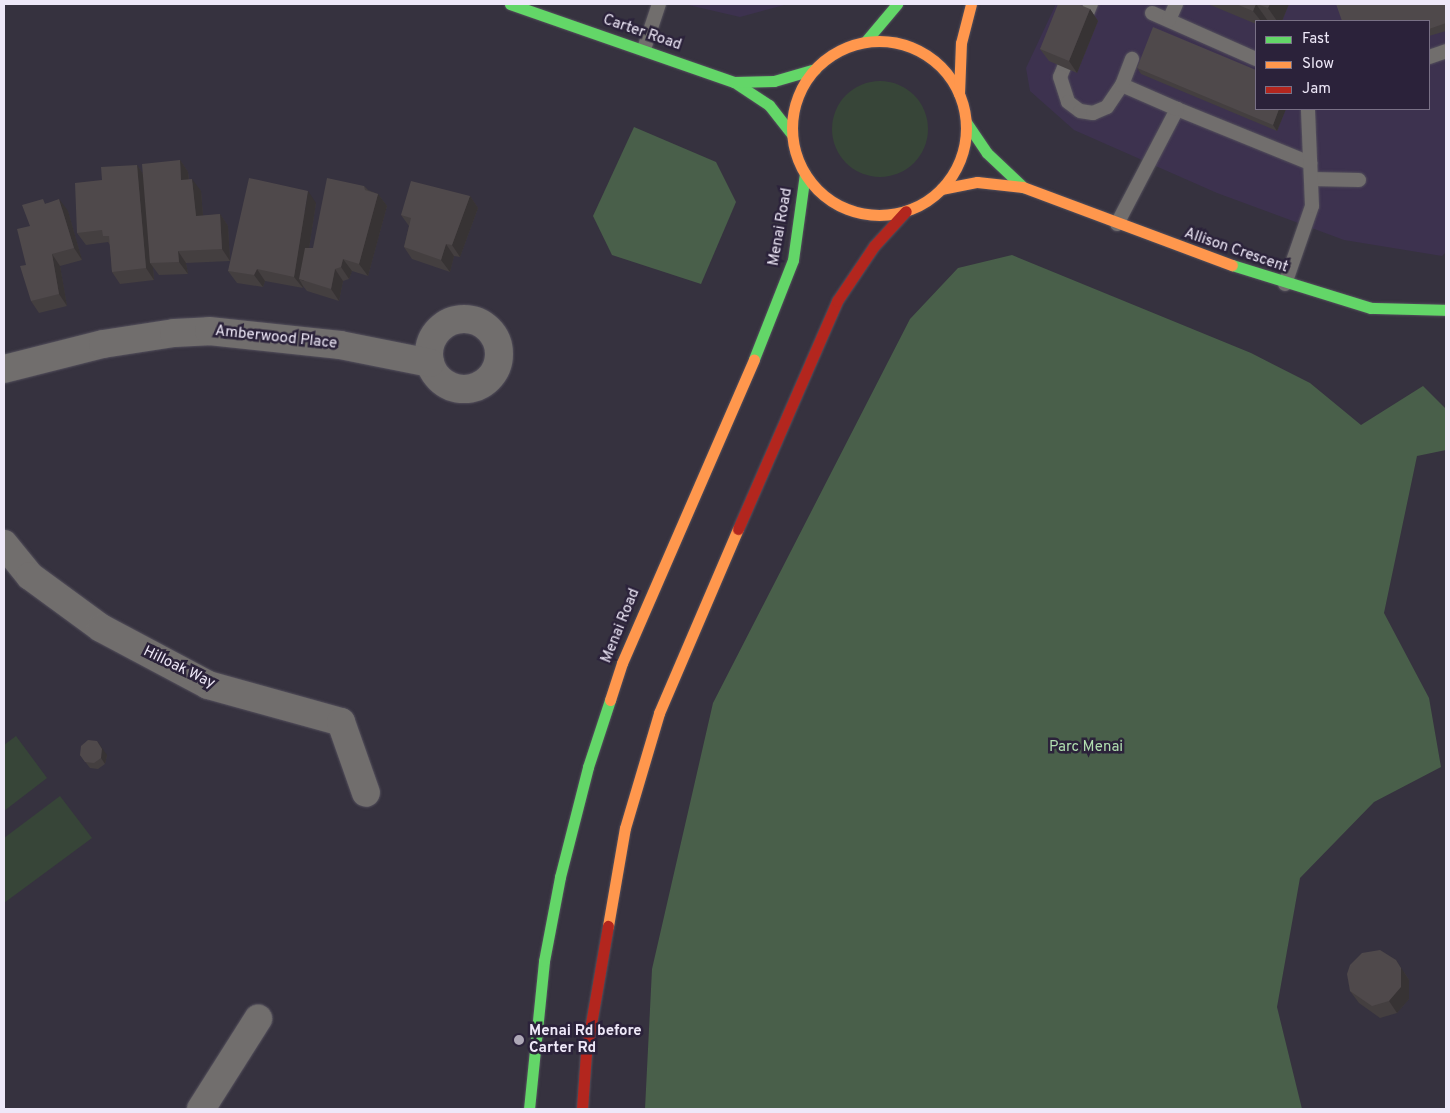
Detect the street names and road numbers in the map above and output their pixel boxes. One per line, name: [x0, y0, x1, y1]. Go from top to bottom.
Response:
street label: Carter Road: [600, 11, 684, 55]
street label: Menai Road: [765, 187, 797, 267]
street label: Allison Crescent: [1182, 225, 1290, 277]
street label: Amberwood Place: [214, 323, 338, 353]
street label: Menai Road: [598, 586, 644, 666]
street label: Hilloak Way: [140, 643, 218, 693]

